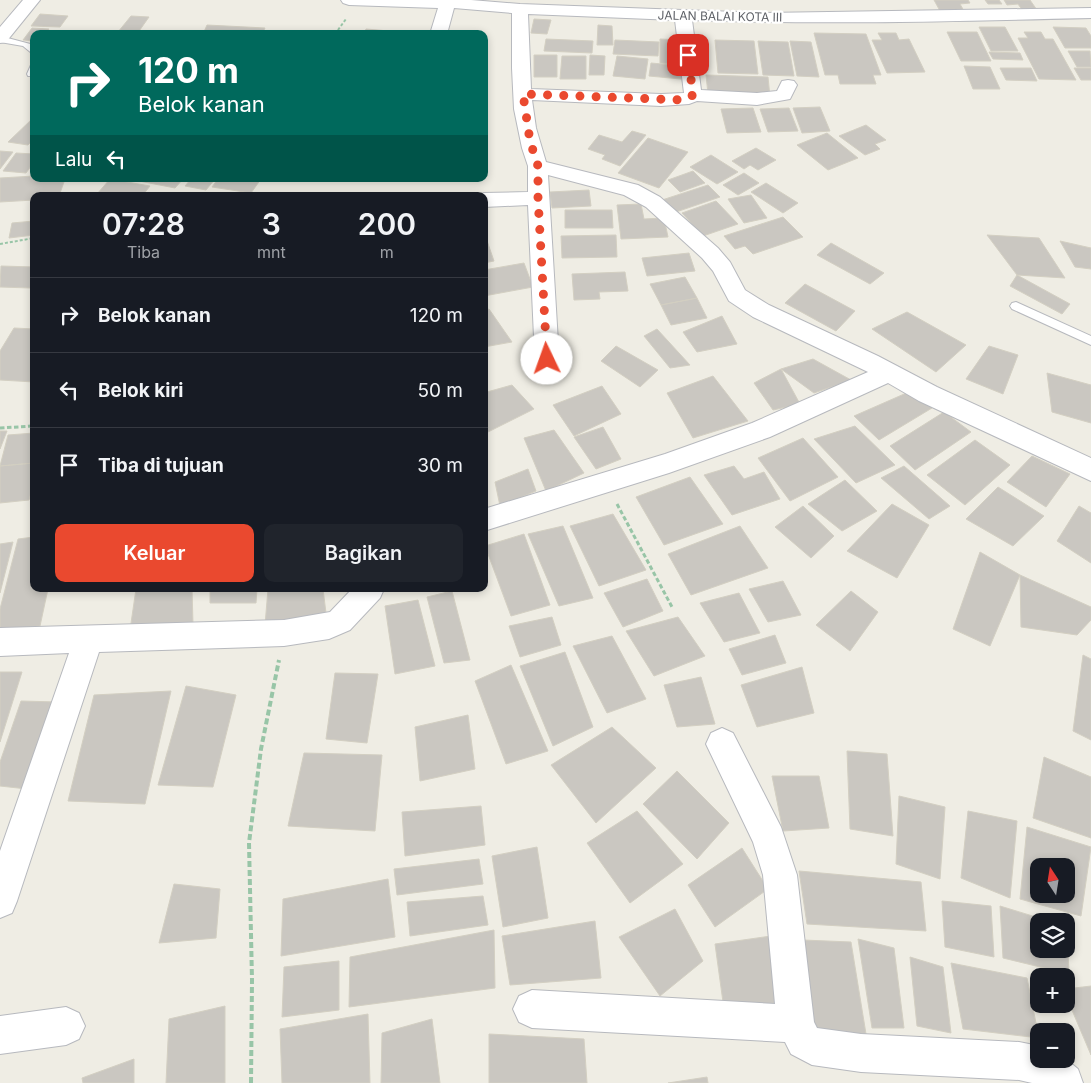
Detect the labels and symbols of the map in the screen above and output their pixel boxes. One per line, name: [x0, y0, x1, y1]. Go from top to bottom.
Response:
street label: JALAN BALAI KOTA III: [658, 7, 782, 25]
pin: [667, 34, 709, 76]
position arrow: [520, 332, 572, 384]
north arrow: [1030, 858, 1075, 902]

